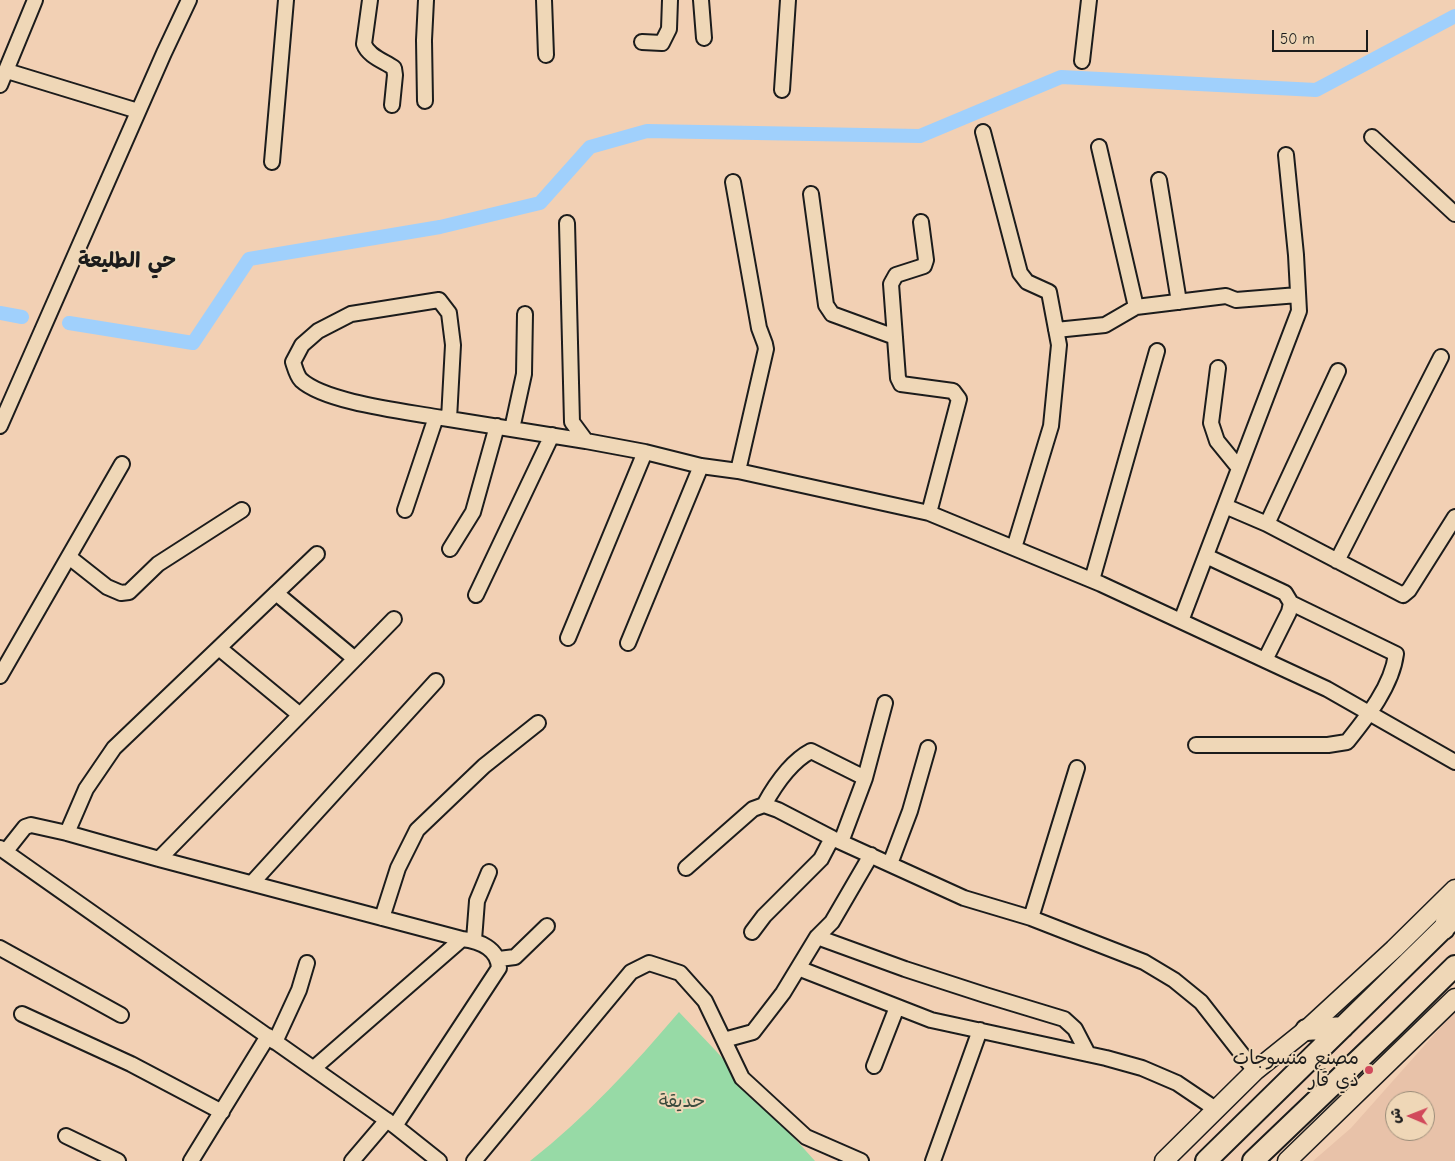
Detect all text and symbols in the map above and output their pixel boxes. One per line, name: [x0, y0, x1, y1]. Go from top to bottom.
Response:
scale bar: [1275, 20, 1371, 52]
text: 50 m: [1280, 30, 1315, 48]
district label: حي الطليعة: [78, 248, 176, 274]
place label: مصنع منسوجات ذي قار: [1232, 1048, 1359, 1092]
marker: مصنع منسوجات ذي قار: [1363, 1064, 1375, 1076]
park label: حديقة: [659, 1091, 705, 1113]
north arrow: [1385, 1091, 1435, 1141]
text: ش: [1387, 1108, 1404, 1124]

